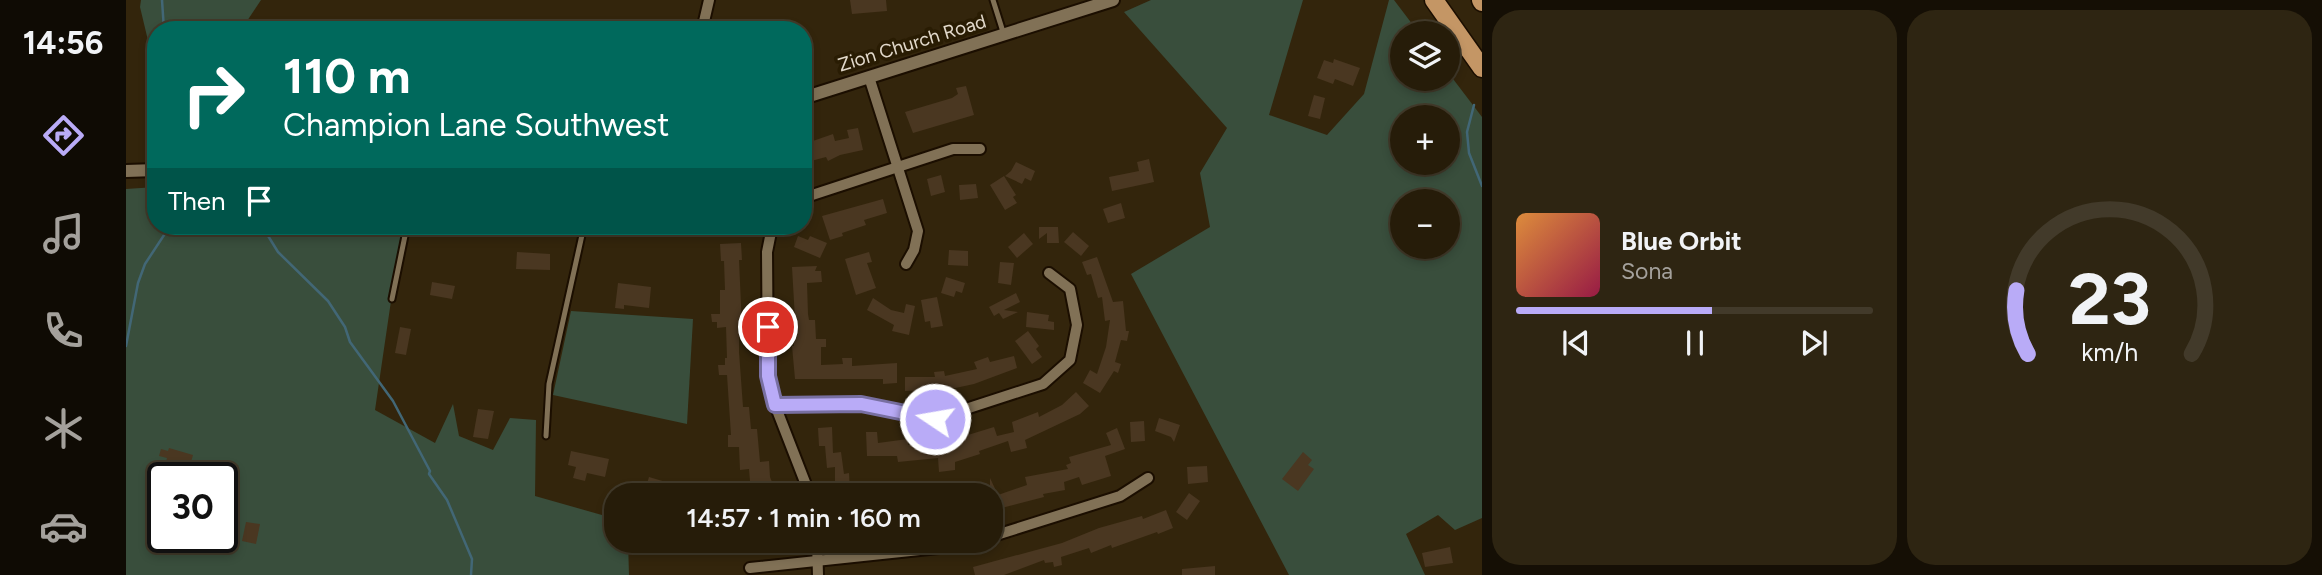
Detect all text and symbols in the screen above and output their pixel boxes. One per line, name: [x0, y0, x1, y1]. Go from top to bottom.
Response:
street label: Zion Church Road: [835, 10, 989, 76]
map controls: [1390, 21, 1460, 259]
button: layers: [1390, 21, 1460, 91]
text: 14:56: [23, 24, 103, 62]
text: 110 m: [283, 46, 411, 105]
icon: right: [168, 49, 259, 140]
button: +: [1390, 105, 1460, 175]
text: Champion Lane Southwest: [283, 106, 669, 144]
icon: directions: [39, 111, 88, 160]
icon: arrive: [240, 182, 278, 220]
text: Then: [168, 185, 226, 217]
button: −: [1390, 189, 1460, 259]
icon: music: [39, 209, 88, 258]
text: Blue Orbit: [1621, 225, 1742, 257]
text: 23: [2068, 255, 2151, 342]
text: Sona: [1621, 257, 1673, 285]
pin: [738, 297, 798, 357]
icon: phone: [39, 306, 88, 355]
icon: arrive: [749, 308, 787, 346]
icon: previous: [1557, 324, 1595, 362]
icon: pause: [1676, 324, 1714, 362]
icon: next: [1795, 324, 1833, 362]
text: km/h: [2081, 336, 2138, 366]
position arrow: [898, 382, 972, 456]
icon: climate: [39, 404, 88, 453]
speed limit sign: 30: [147, 462, 238, 553]
icon: car: [39, 502, 88, 551]
text: 14:57 · 1 min · 160 m: [686, 502, 921, 534]

